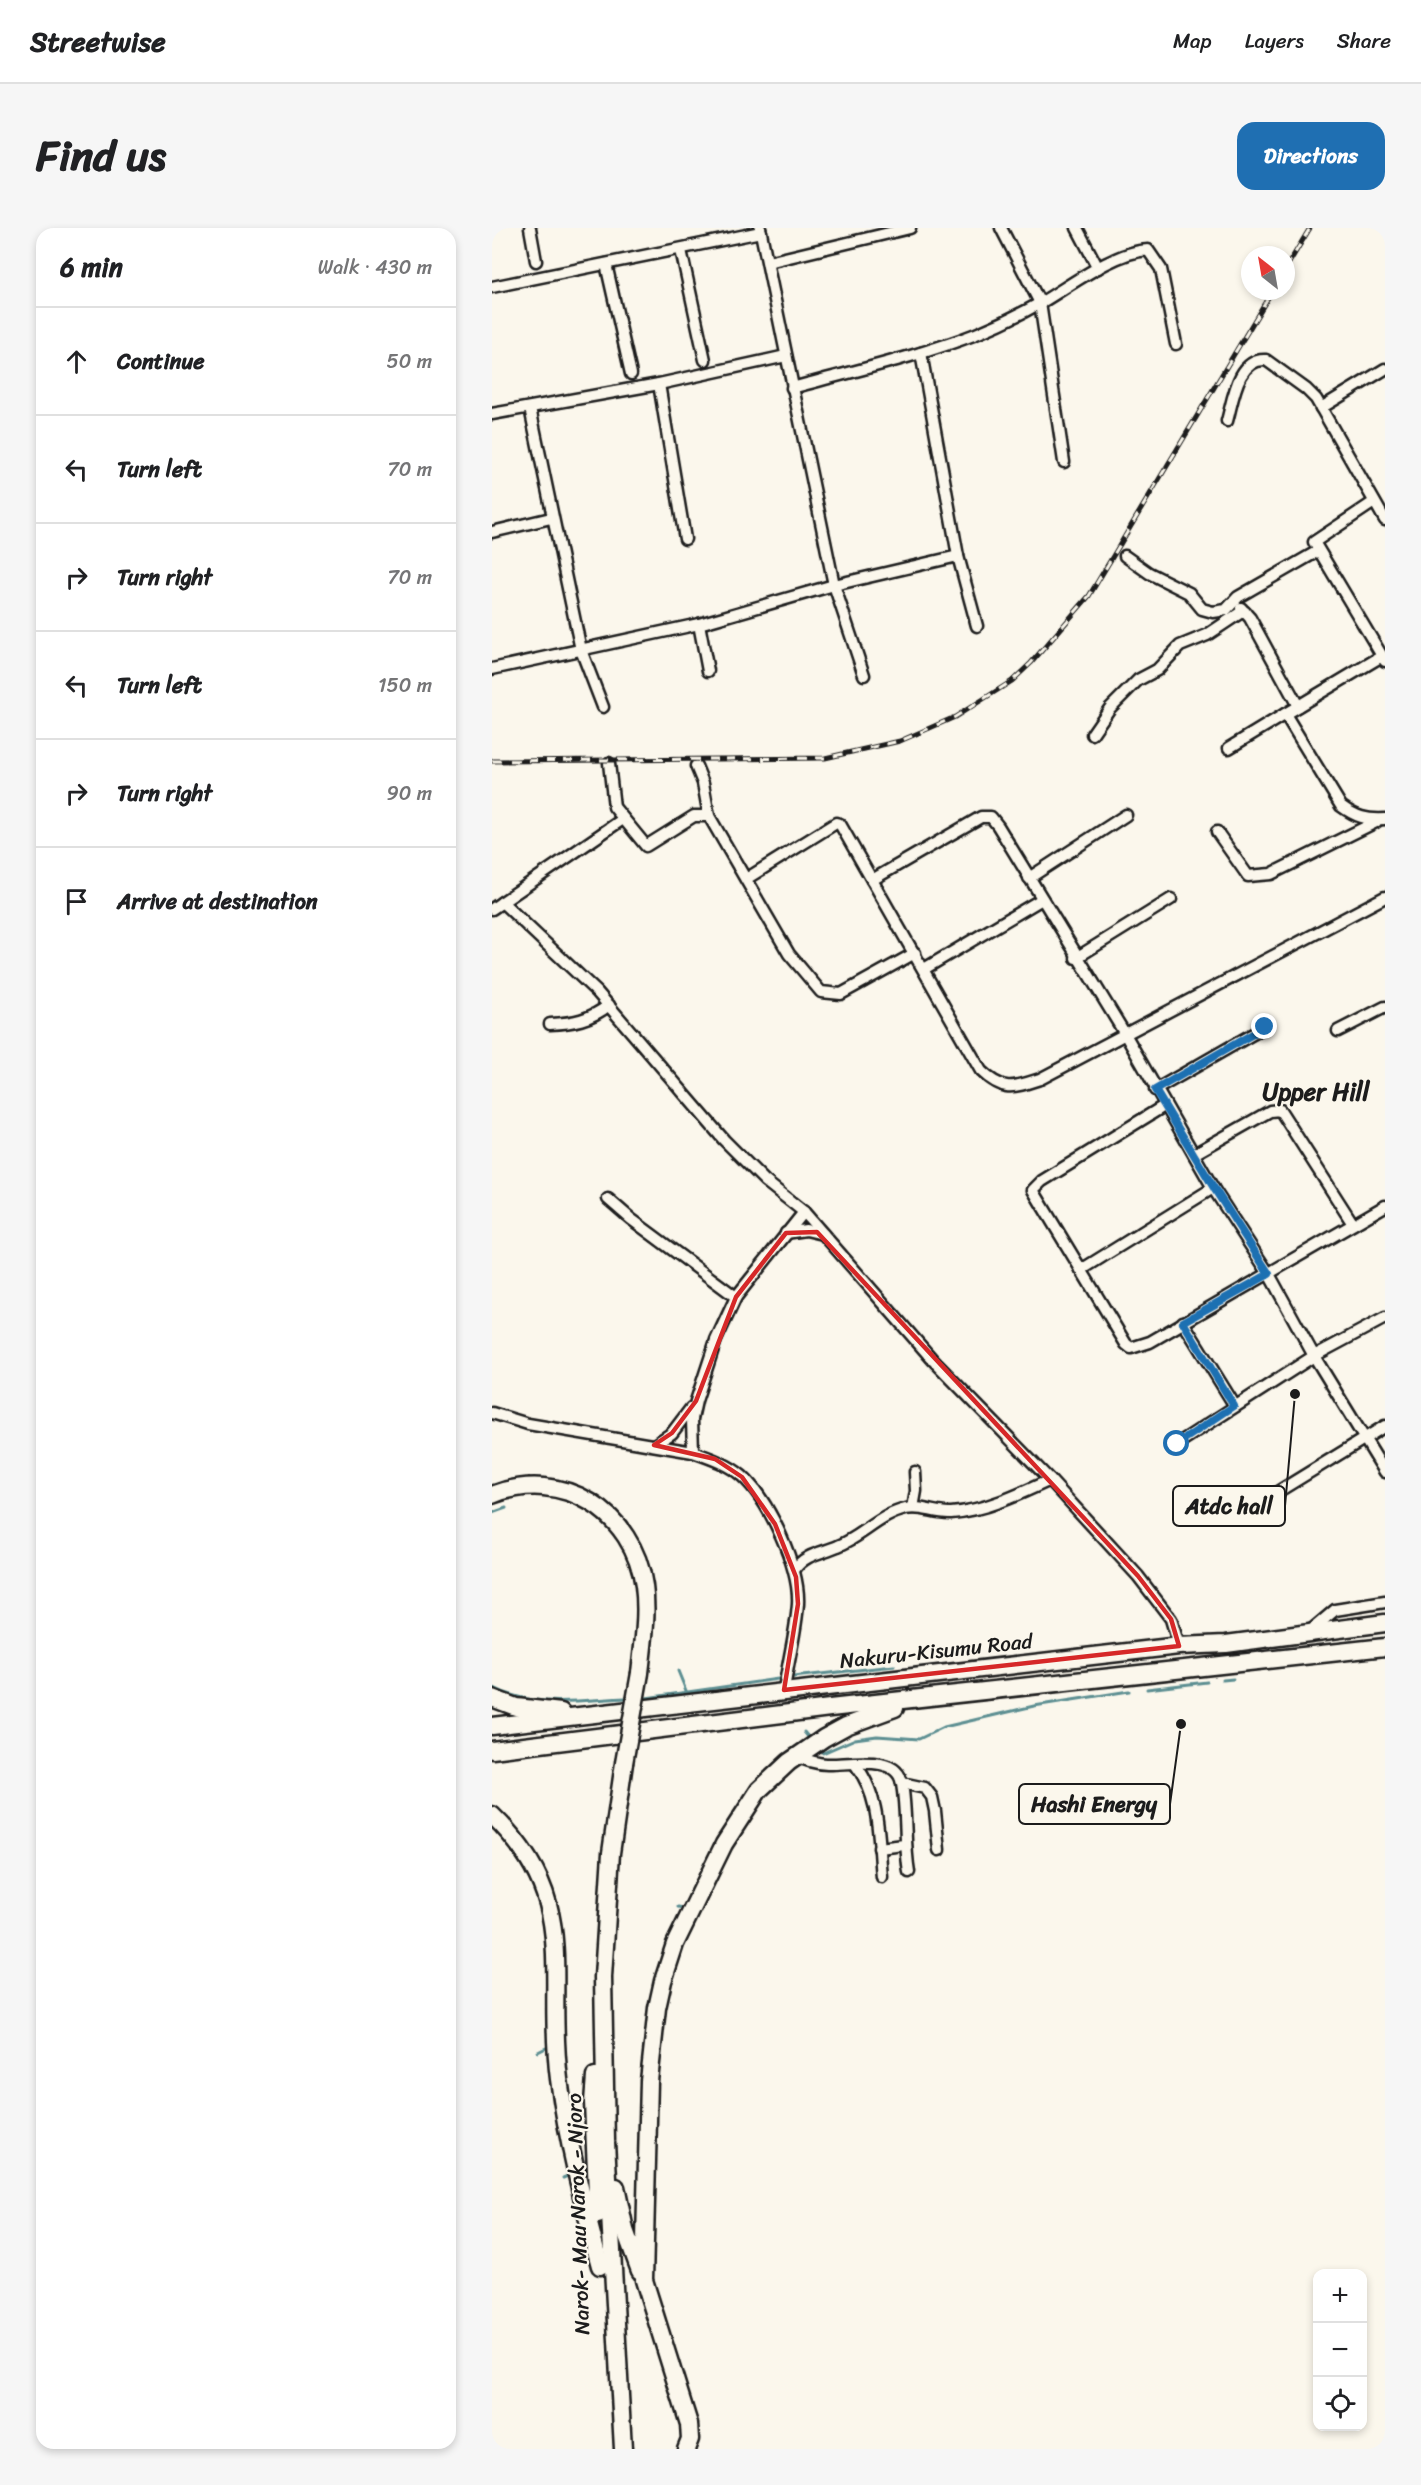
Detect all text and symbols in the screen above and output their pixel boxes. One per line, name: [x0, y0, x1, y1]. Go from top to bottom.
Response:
text: Streetwise: [30, 17, 166, 66]
text: Map: [1173, 22, 1212, 60]
text: Layers: [1245, 22, 1304, 60]
text: Share: [1337, 22, 1391, 60]
text: Find us: [36, 119, 166, 193]
button: Directions: [1237, 122, 1385, 190]
text: 6 min: [60, 244, 123, 290]
north arrow: [1241, 246, 1295, 300]
text: Walk · 430 m: [318, 250, 432, 285]
text: Continue: [117, 342, 205, 381]
text: 50 m: [387, 344, 432, 379]
icon: ahead: [60, 345, 93, 378]
text: Turn left: [117, 450, 202, 489]
text: 70 m: [387, 452, 432, 487]
icon: left: [60, 453, 93, 486]
text: Turn right: [117, 558, 212, 597]
text: 70 m: [387, 560, 432, 595]
icon: right: [60, 561, 93, 594]
text: Turn left: [117, 666, 202, 705]
text: 150 m: [378, 668, 432, 703]
icon: left: [60, 669, 93, 702]
text: Turn right: [117, 774, 212, 813]
text: 90 m: [387, 776, 432, 811]
icon: right: [60, 777, 93, 810]
text: Arrive at destination: [117, 882, 318, 921]
icon: arrive: [60, 885, 93, 918]
route end: [1251, 1013, 1277, 1039]
district label: Upper Hill: [1263, 1071, 1371, 1113]
route start: [1163, 1430, 1189, 1456]
callout: Atdc hall: [1173, 1486, 1285, 1526]
text: Atdc hall: [1184, 1487, 1273, 1526]
street label: Nakuru-Kisumu Road: [838, 1622, 1036, 1680]
callout: Hashi Energy: [1019, 1784, 1170, 1824]
text: Hashi Energy: [1030, 1785, 1158, 1824]
street label: Narok- Mau Narok - Njoro: [555, 2092, 601, 2336]
map controls: [1313, 2269, 1367, 2431]
button: +: [1313, 2269, 1367, 2323]
button: −: [1313, 2323, 1367, 2377]
button: locate: [1313, 2377, 1367, 2431]

